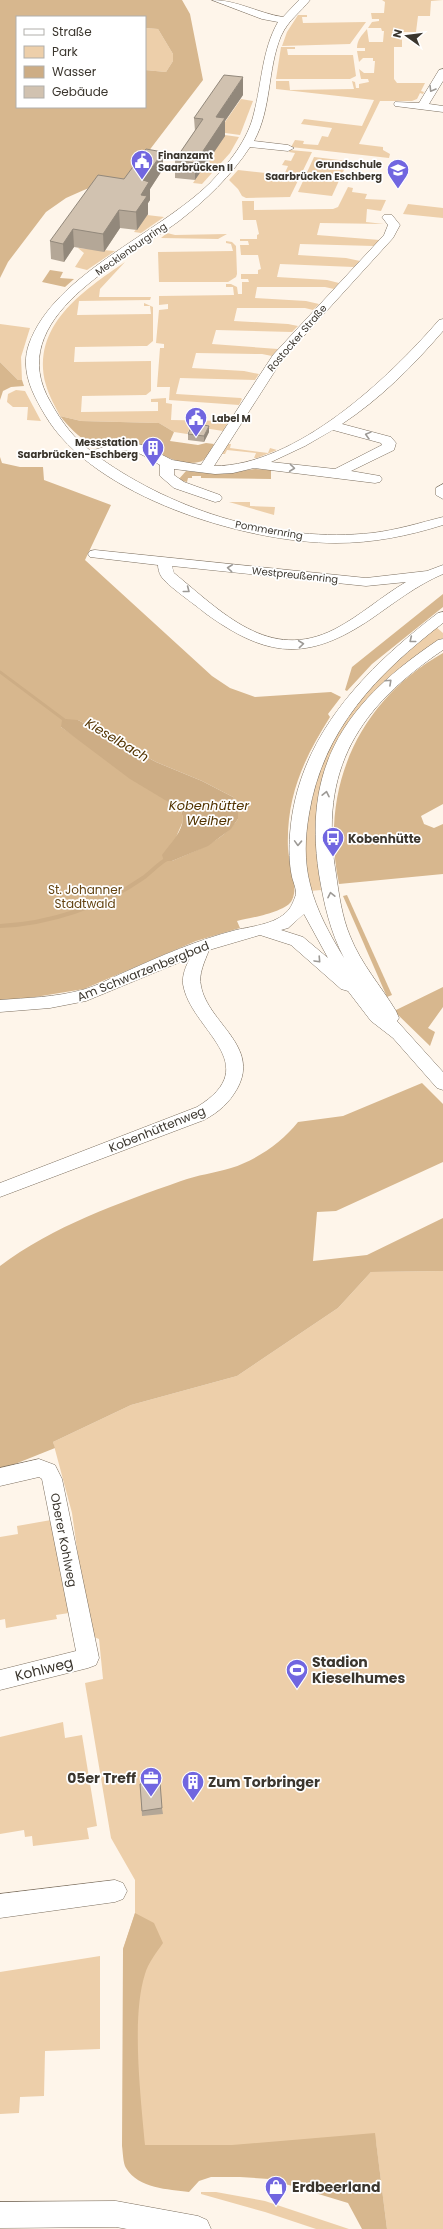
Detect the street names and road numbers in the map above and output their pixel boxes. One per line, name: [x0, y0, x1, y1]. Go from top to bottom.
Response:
street label: Mecklenburgring: [92, 219, 170, 279]
street label: Rostocker Straße: [264, 301, 330, 375]
street label: Pommernring: [234, 517, 304, 543]
street label: Westpreußenring: [251, 563, 339, 587]
street label: Am Schwarzenbergbad: [74, 937, 212, 1005]
street label: Kobenhüttenweg: [106, 1102, 208, 1156]
street label: Oberer Kohlweg: [47, 1492, 81, 1588]
street label: Kohlweg: [13, 1652, 75, 1686]

